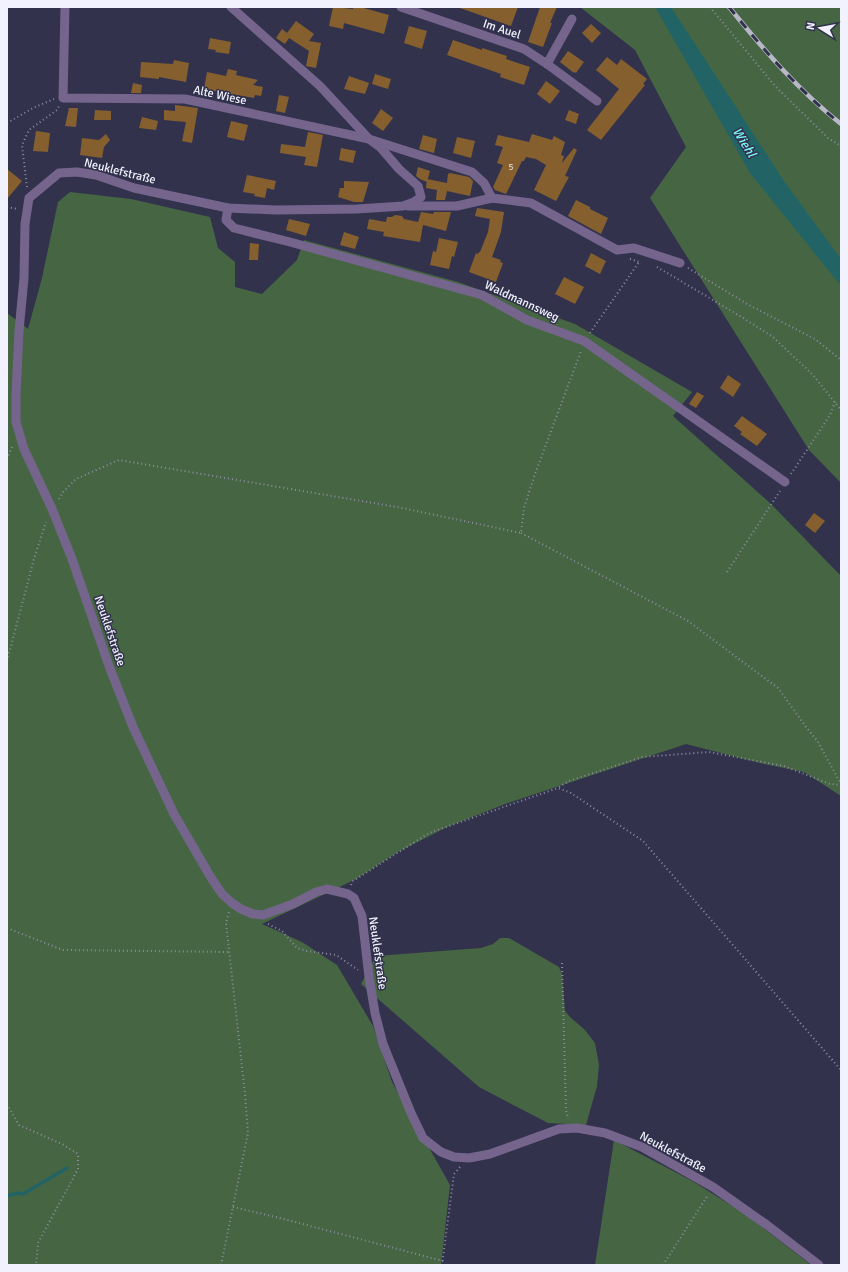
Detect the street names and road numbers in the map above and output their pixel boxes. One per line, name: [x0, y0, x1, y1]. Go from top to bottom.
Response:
street label: Im Auel: [481, 16, 523, 43]
street label: Alte Wiese: [192, 83, 248, 108]
street label: Neuklefstraße: [82, 155, 157, 188]
street label: Waldmannsweg: [482, 278, 561, 325]
street label: Neuklefstraße: [90, 594, 129, 668]
street label: Neuklefstraße: [365, 916, 390, 990]
street label: Neuklefstraße: [637, 1129, 709, 1176]

